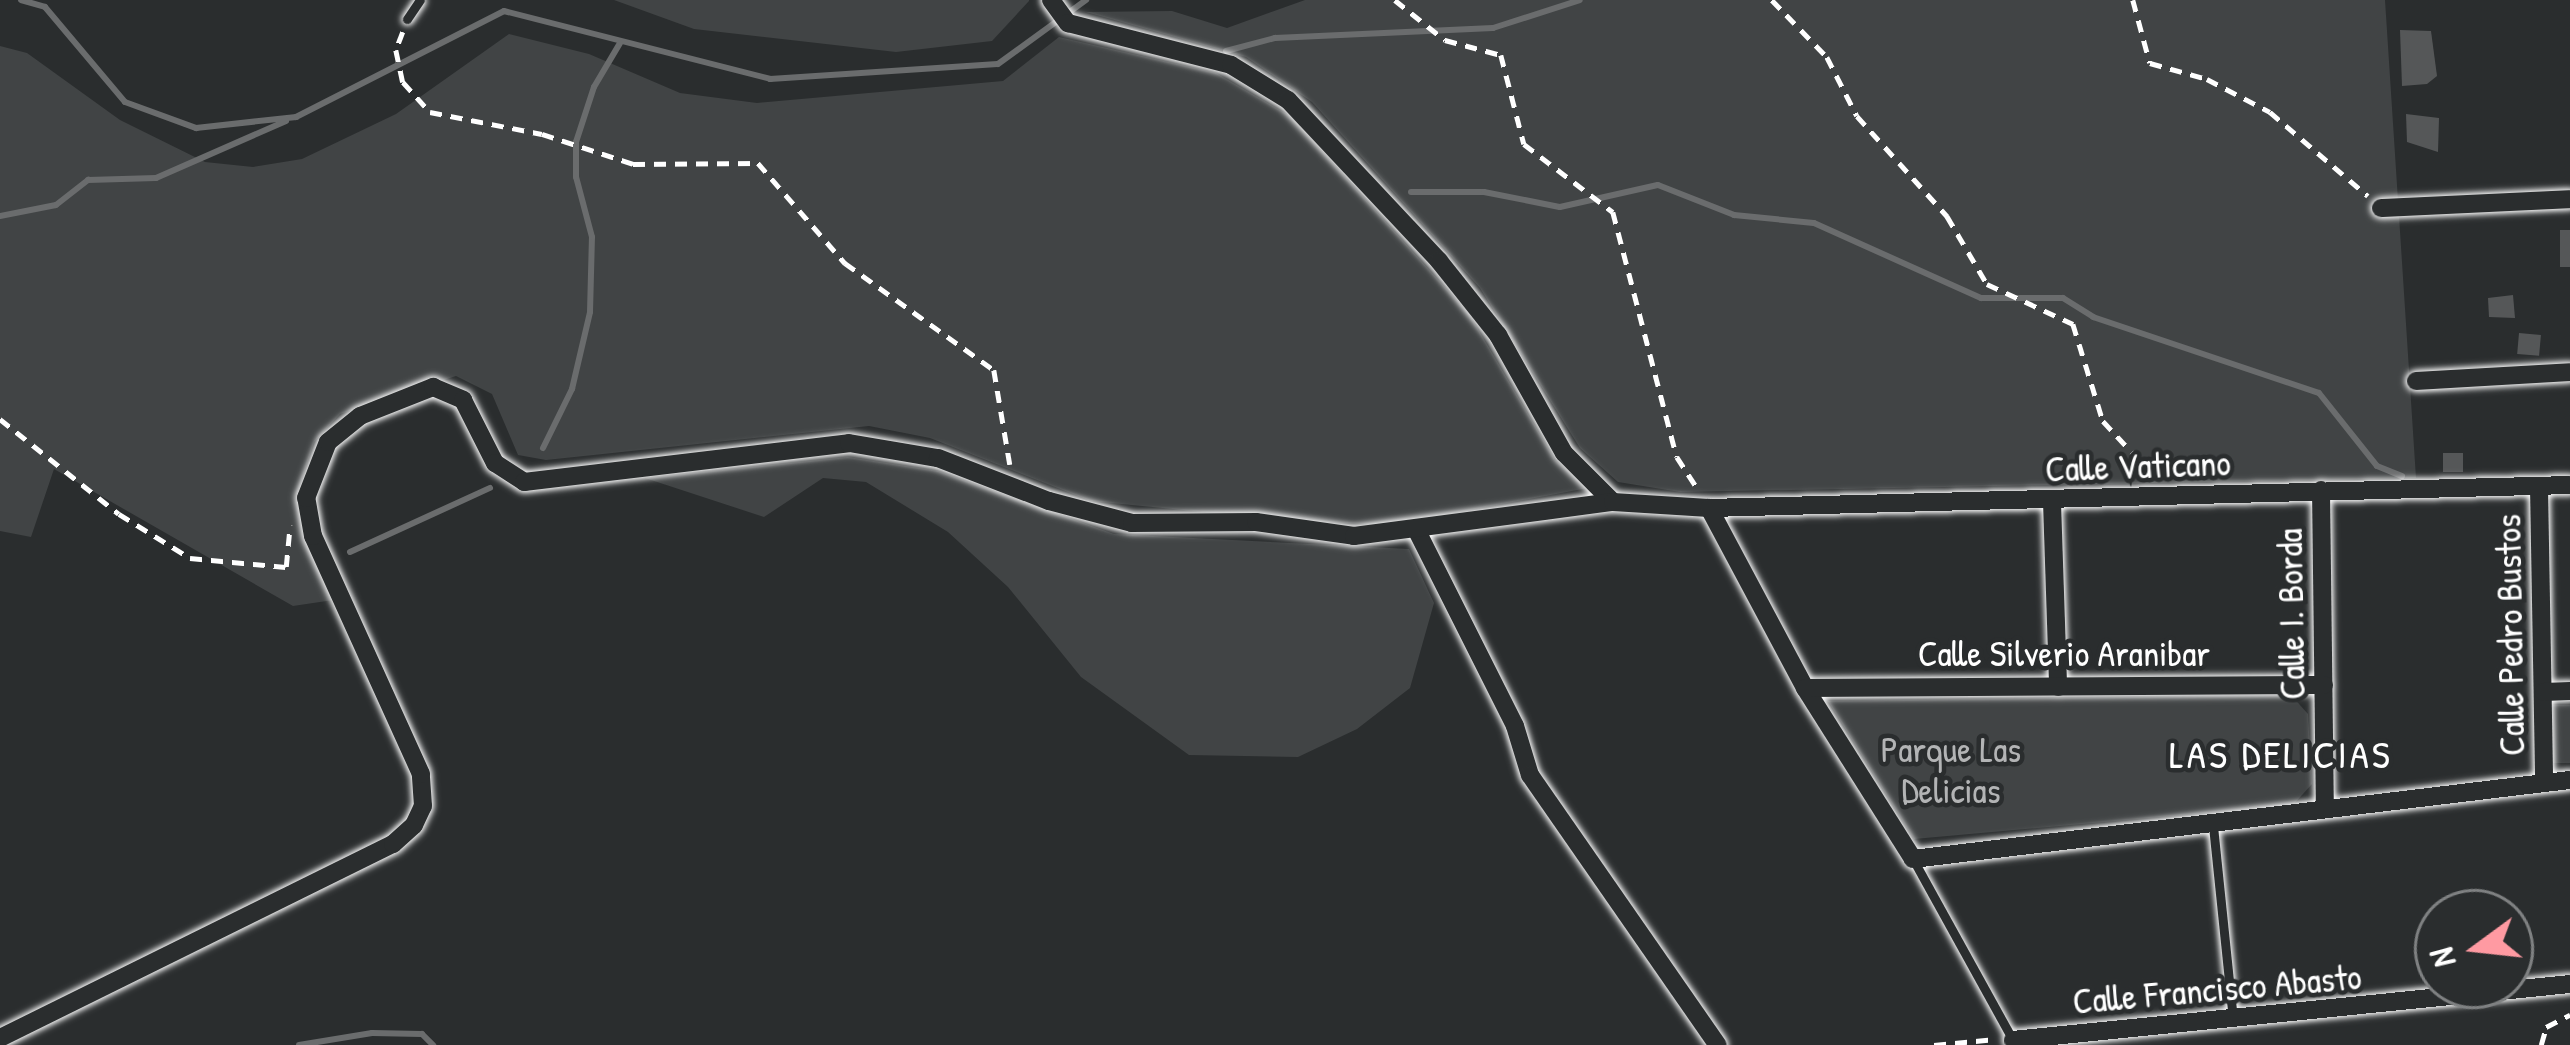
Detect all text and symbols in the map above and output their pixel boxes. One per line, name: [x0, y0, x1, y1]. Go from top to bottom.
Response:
street label: Calle Vaticano: [2044, 440, 2232, 490]
street label: Calle Pedro Bustos: [2485, 514, 2533, 756]
street label: Calle I. Borda: [2267, 528, 2313, 700]
street label: Calle Silverio Aranibar: [1918, 631, 2210, 675]
park label: Parque Las Delicias: [1881, 726, 2021, 811]
district label: LAS DELICIAS: [2169, 731, 2393, 777]
north arrow: [2414, 889, 2534, 1009]
text: N: [2419, 943, 2466, 972]
street label: Calle Francisco Abasto: [2071, 954, 2363, 1022]

